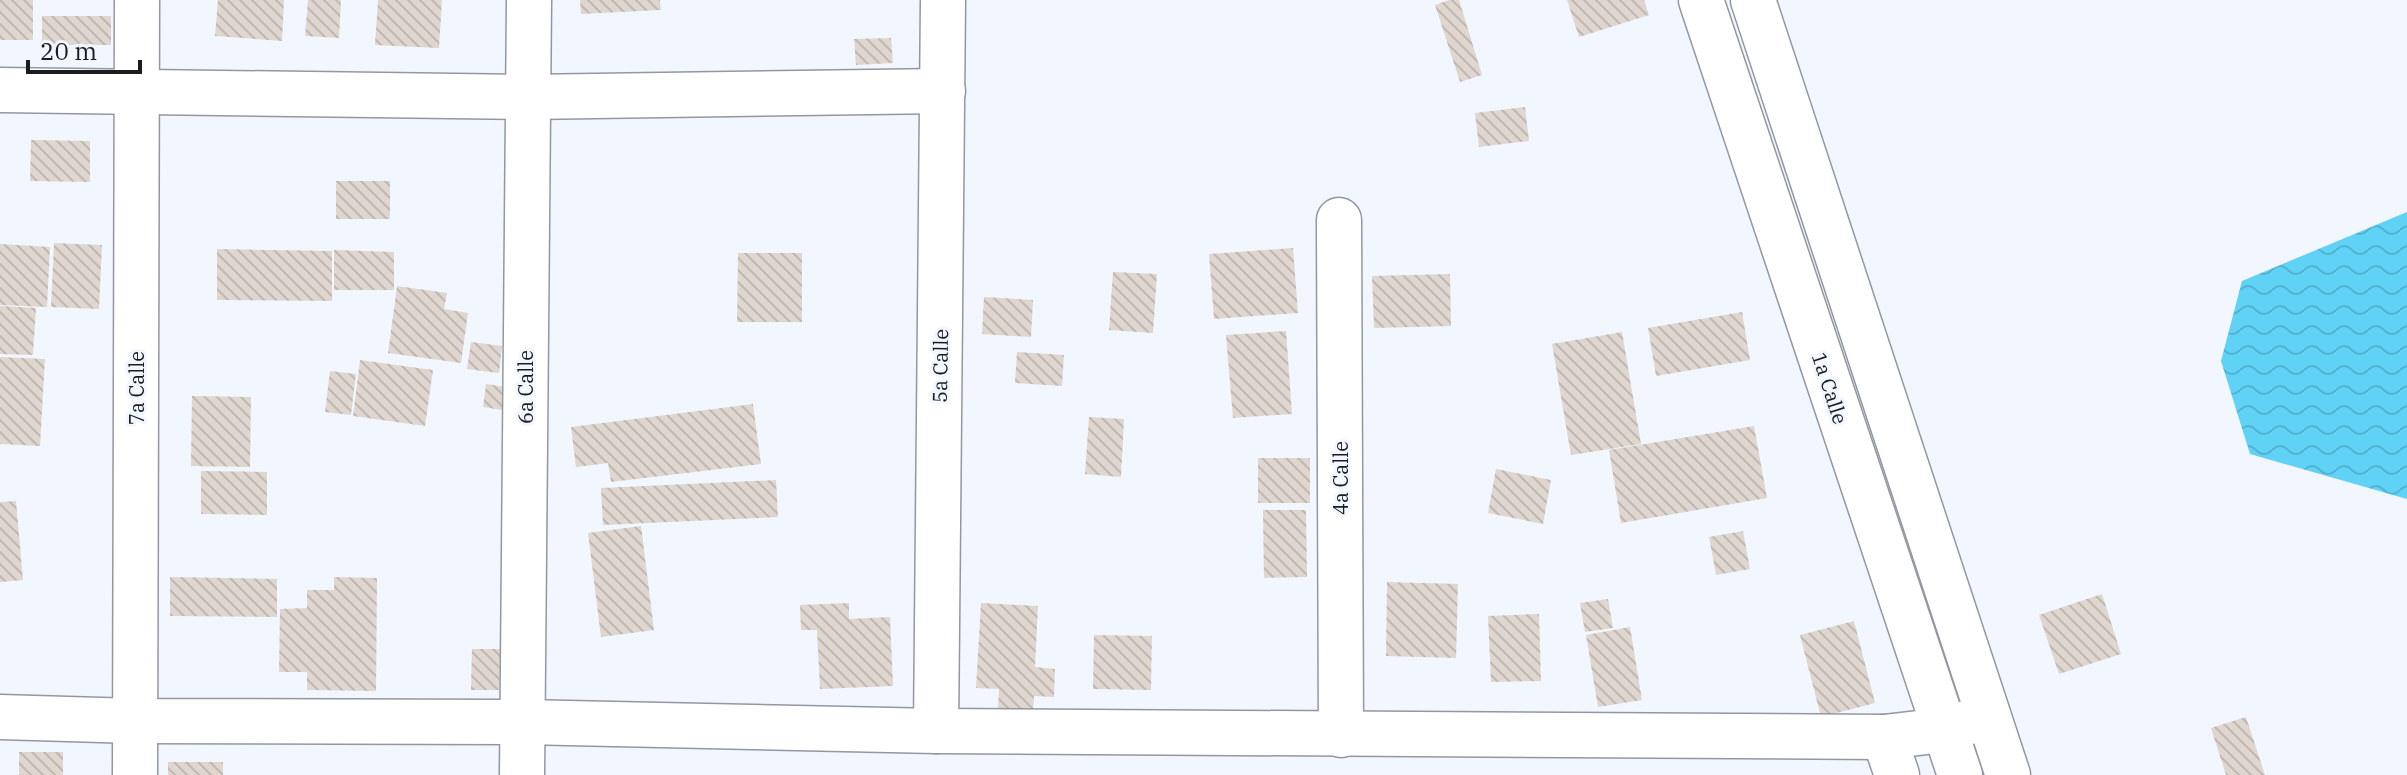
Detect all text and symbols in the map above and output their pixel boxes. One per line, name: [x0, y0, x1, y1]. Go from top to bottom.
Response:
scale bar: [28, 24, 140, 74]
text: 20 m: [40, 35, 97, 67]
street label: 5a Calle: [926, 329, 954, 403]
street label: 1a Calle: [1806, 349, 1854, 427]
street label: 6a Calle: [512, 350, 539, 424]
street label: 7a Calle: [123, 351, 150, 425]
street label: 4a Calle: [1327, 441, 1354, 515]

